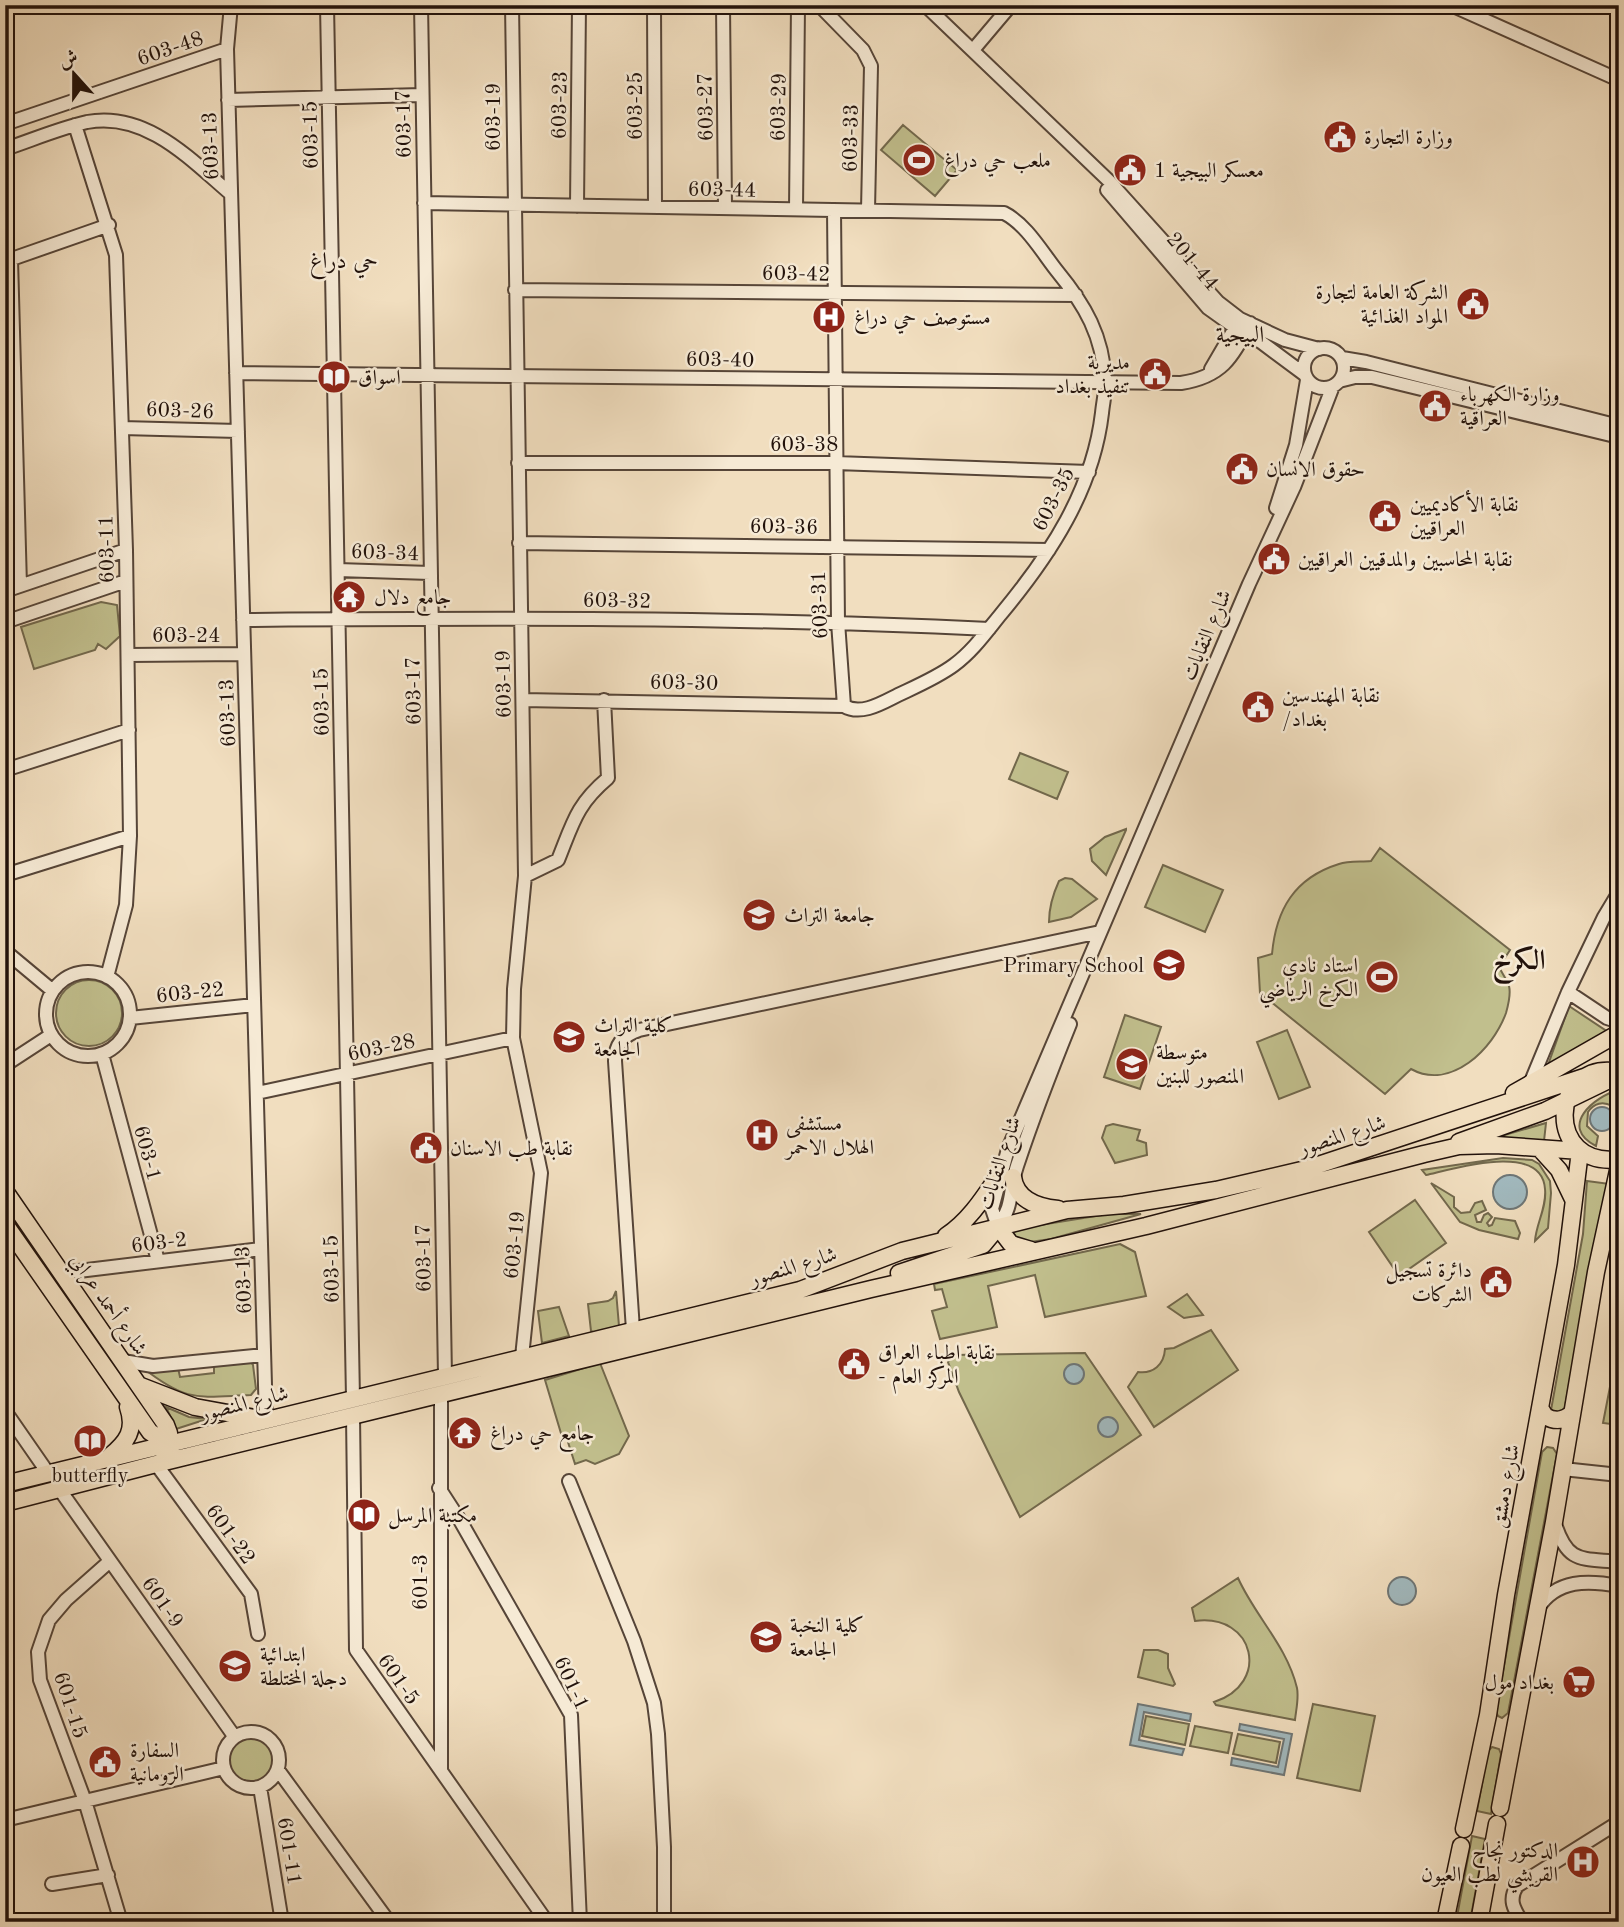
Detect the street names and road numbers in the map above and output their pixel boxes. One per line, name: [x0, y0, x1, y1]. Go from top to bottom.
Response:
street label: 603-48: [135, 28, 206, 71]
street label: 603-23: [549, 71, 572, 140]
street label: 603-25: [626, 72, 647, 140]
street label: 603-27: [695, 72, 718, 141]
street label: 603-29: [768, 73, 791, 142]
street label: 603-19: [484, 83, 505, 151]
street label: 603-17: [393, 89, 416, 158]
street label: 603-15: [300, 100, 323, 169]
street label: 603-33: [840, 104, 863, 173]
street label: 603-13: [200, 111, 223, 181]
street label: 603-44: [687, 179, 756, 202]
street label: 201-44: [1162, 229, 1222, 295]
street label: 603-42: [761, 263, 830, 286]
street label: 603-40: [685, 349, 754, 372]
street label: 603-26: [145, 400, 215, 423]
street label: 603-38: [770, 435, 838, 456]
street label: 603-35: [1029, 464, 1079, 535]
street label: 603-11: [96, 514, 119, 583]
street label: 603-36: [749, 516, 818, 539]
street label: 603-34: [350, 542, 420, 565]
street label: 603-31: [809, 570, 832, 640]
street label: شارع النقابات: [1179, 587, 1241, 687]
street label: 603-32: [582, 590, 651, 613]
street label: 603-24: [152, 626, 220, 647]
street label: 603-19: [493, 649, 516, 718]
street label: 603-17: [403, 656, 426, 725]
street label: 603-15: [311, 667, 334, 736]
street label: 603-30: [649, 672, 718, 695]
street label: 603-13: [217, 678, 240, 748]
street label: 603-22: [155, 979, 225, 1008]
street label: 603-28: [346, 1031, 417, 1066]
street label: شارع المنصور: [1294, 1112, 1390, 1167]
street label: شارع النقابات: [976, 1114, 1031, 1215]
street label: 603-1: [129, 1123, 164, 1183]
street label: 603-19: [501, 1210, 530, 1280]
street label: 603-17: [413, 1223, 436, 1292]
street label: 603-2: [130, 1230, 189, 1257]
street label: 603-15: [321, 1234, 344, 1303]
street label: شارع المنصور: [745, 1244, 841, 1297]
street label: 603-13: [233, 1245, 256, 1315]
street label: شارع أحمد عرابي: [60, 1247, 155, 1363]
street label: شارع المنصور: [196, 1383, 292, 1432]
street label: شارع دمشق: [1489, 1443, 1530, 1531]
street label: 601-22: [201, 1501, 258, 1569]
street label: 601-3: [411, 1554, 432, 1610]
street label: 601-9: [137, 1574, 187, 1632]
street label: 601-5: [373, 1651, 423, 1709]
street label: 601-1: [549, 1654, 592, 1714]
street label: 601-15: [49, 1670, 90, 1741]
street label: 601-11: [273, 1816, 304, 1887]

